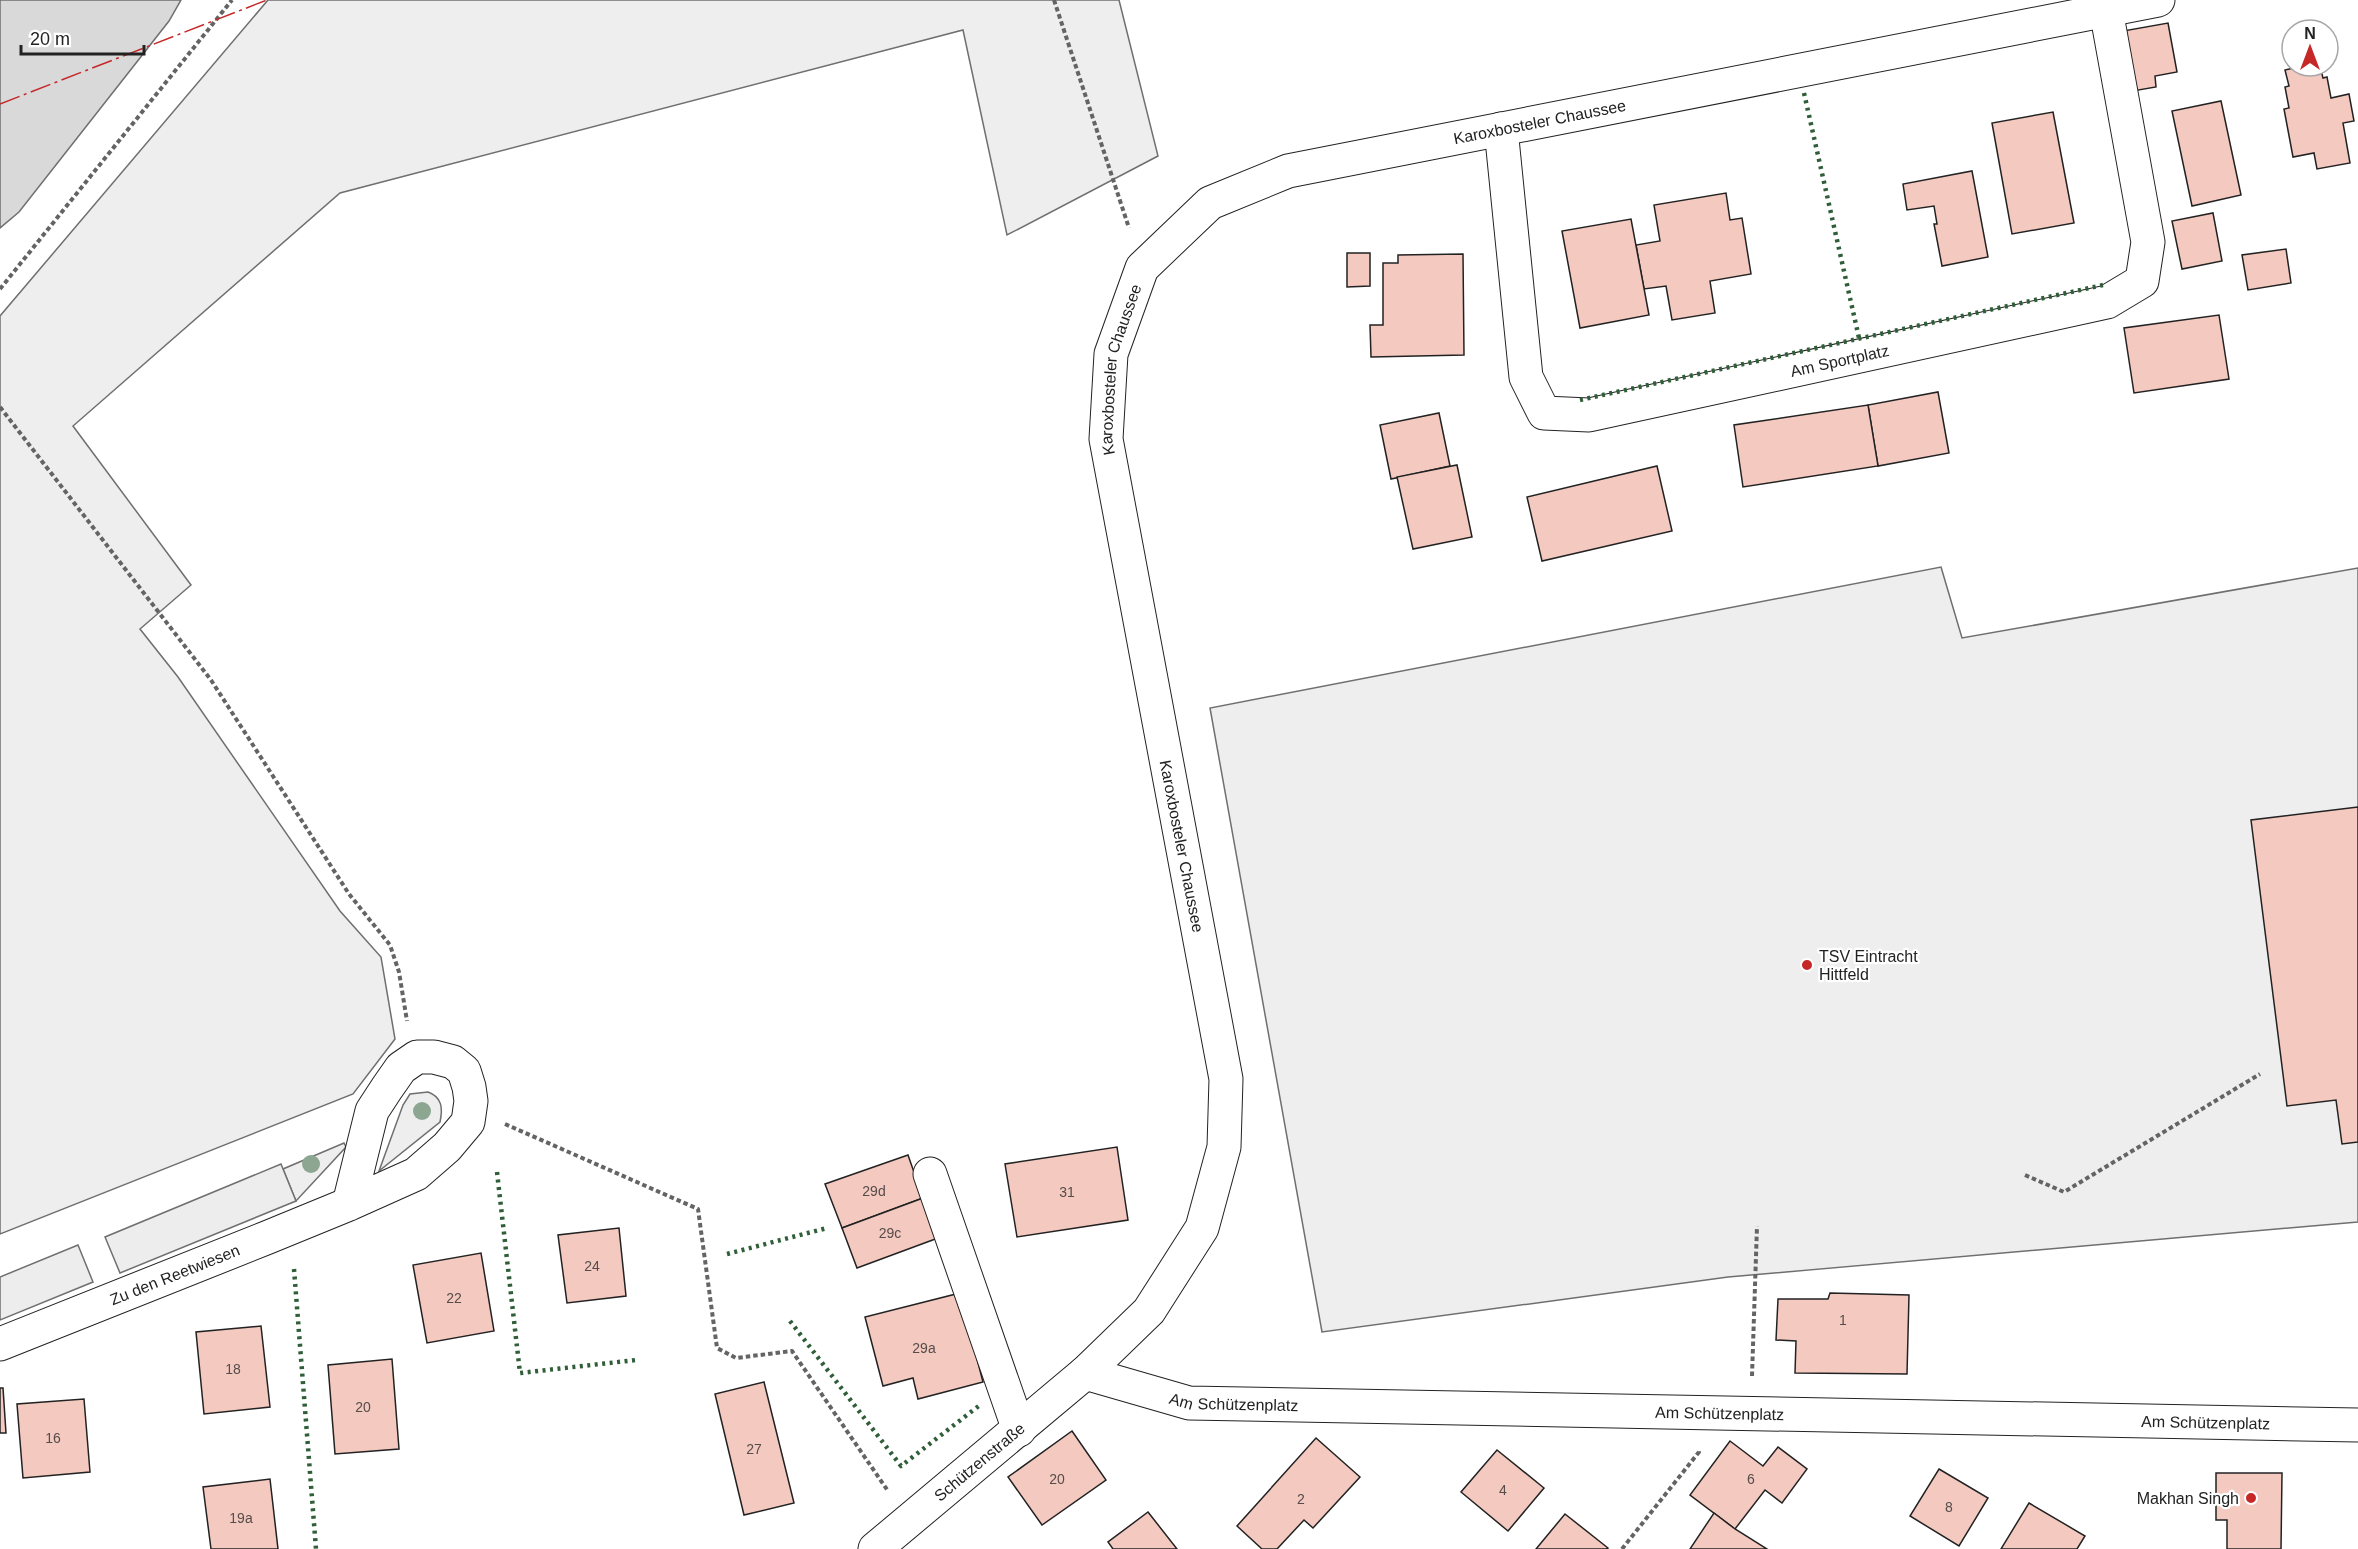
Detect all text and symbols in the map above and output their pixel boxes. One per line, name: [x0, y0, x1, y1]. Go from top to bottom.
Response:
scale bar: [21, 18, 144, 56]
north arrow: [2280, 18, 2340, 78]
text: N: [2304, 25, 2316, 42]
text: 20 m: [30, 29, 70, 49]
street label: Karoxbosteler Chaussee: [1452, 97, 1627, 147]
street label: Karoxbosteler Chaussee: [1098, 282, 1145, 457]
street label: Am Sportplatz: [1789, 342, 1891, 380]
street label: Karoxbosteler Chaussee: [1156, 758, 1207, 934]
place label: TSV Eintracht Hittfeld: [1819, 948, 1918, 983]
marker: TSV Eintracht Hittfeld: [1800, 958, 1814, 972]
house number: 29d: [862, 1183, 886, 1199]
house number: 31: [1059, 1184, 1075, 1200]
house number: 29c: [879, 1225, 901, 1241]
street label: Zu den Reetwiesen: [108, 1241, 242, 1308]
house number: 24: [584, 1258, 600, 1274]
house number: 22: [446, 1290, 462, 1306]
house number: 1: [1839, 1312, 1847, 1328]
house number: 29a: [912, 1340, 936, 1356]
house number: 18: [225, 1361, 241, 1377]
street label: Am Schützenplatz: [1168, 1390, 1298, 1414]
house number: 20: [355, 1399, 371, 1415]
street label: Am Schützenplatz: [1655, 1404, 1784, 1423]
street label: Am Schützenplatz: [2141, 1413, 2270, 1432]
street label: Schützenstraße: [931, 1419, 1028, 1505]
house number: 16: [45, 1430, 61, 1446]
house number: 27: [746, 1441, 762, 1457]
house number: 20: [1049, 1471, 1065, 1487]
house number: 6: [1747, 1471, 1755, 1487]
house number: 4: [1499, 1482, 1507, 1498]
place label: Makhan Singh: [2137, 1490, 2239, 1507]
house number: 2: [1297, 1491, 1305, 1507]
marker: Makhan Singh: [2244, 1491, 2258, 1505]
house number: 8: [1945, 1499, 1953, 1515]
house number: 19a: [229, 1510, 253, 1526]

